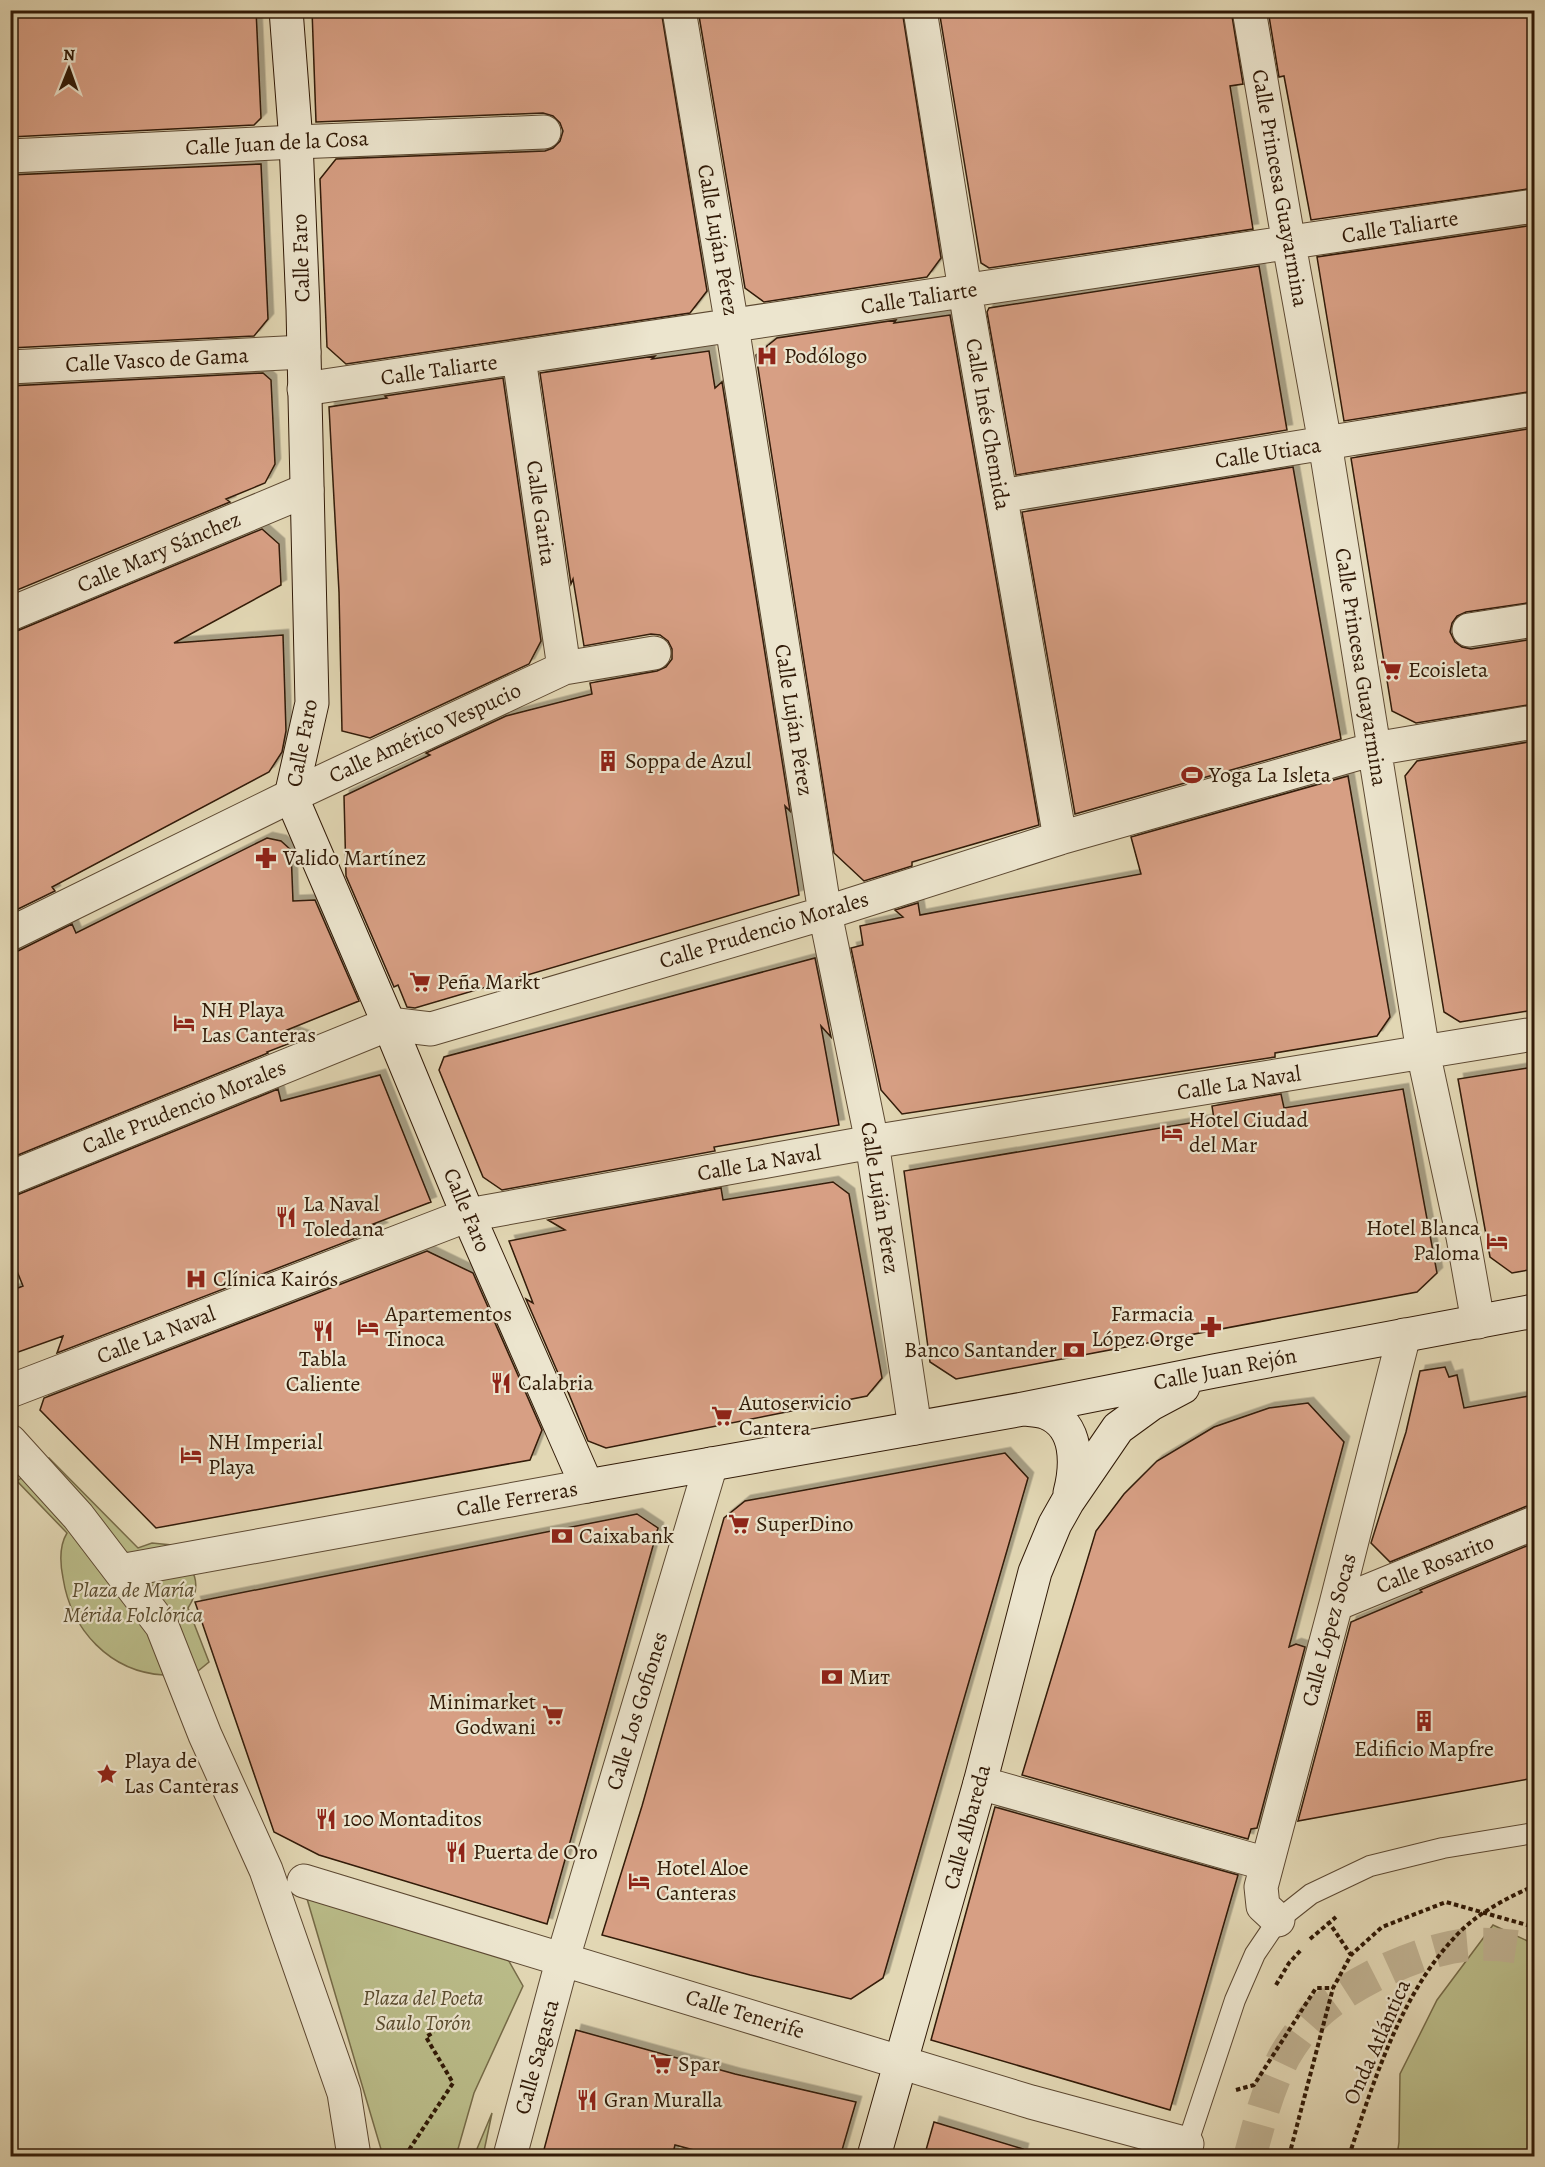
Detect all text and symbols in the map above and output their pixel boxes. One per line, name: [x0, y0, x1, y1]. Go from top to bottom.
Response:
north arrow: [39, 39, 99, 99]
text: N: [63, 44, 76, 66]
street label: Calle Princesa Guayarmina: [1244, 67, 1316, 310]
street label: Calle Juan de la Cosa: [185, 123, 370, 163]
street label: Calle Luján Pérez: [690, 162, 746, 318]
street label: Calle Taliarte: [1340, 203, 1460, 251]
street label: Calle Faro: [284, 213, 318, 303]
street label: Calle Taliarte: [859, 274, 979, 322]
street label: Calle Inés Chemida: [958, 336, 1018, 513]
street label: Calle Vasco de Gama: [65, 340, 250, 380]
place label: Podólogo: [784, 341, 867, 371]
hospital icon: Podólogo: [755, 344, 779, 368]
street label: Calle Taliarte: [379, 347, 499, 393]
street label: Calle Utiaca: [1213, 430, 1324, 476]
street label: Calle Garita: [519, 459, 563, 568]
street label: Calle Mary Sánchez: [73, 504, 245, 600]
street label: Calle Princesa Guayarmina: [1327, 546, 1395, 789]
street label: Calle Luján Pérez: [767, 642, 821, 798]
place label: Ecoisleta: [1408, 655, 1489, 685]
supermarket icon: Ecoisleta: [1379, 658, 1403, 682]
street label: Calle Américo Vespucio: [324, 675, 526, 791]
street label: Calle Faro: [279, 697, 325, 789]
place label: Soppa de Azul: [625, 746, 751, 776]
building icon: Soppa de Azul: [596, 749, 620, 773]
place label: Yoga La Isleta: [1208, 760, 1332, 790]
sports icon: Yoga La Isleta: [1180, 763, 1204, 787]
place label: Valido Martínez: [282, 843, 426, 873]
pharmacy icon: Valido Martínez: [254, 846, 278, 870]
street label: Calle Prudencio Morales: [656, 884, 872, 976]
place label: Peña Markt: [437, 967, 540, 997]
supermarket icon: Peña Markt: [408, 970, 432, 994]
place label: NH Playa Las Canteras: [201, 995, 316, 1050]
hotel icon: NH Playa Las Canteras: [172, 1011, 196, 1035]
street label: Calle Prudencio Morales: [78, 1052, 290, 1162]
street label: Calle La Naval: [1175, 1058, 1303, 1108]
place label: Hotel Ciudad del Mar: [1189, 1105, 1308, 1160]
street label: Calle Luján Pérez: [853, 1120, 907, 1276]
hotel icon: Hotel Ciudad del Mar: [1160, 1121, 1184, 1145]
street label: Calle La Naval: [695, 1137, 823, 1189]
street label: Calle Faro: [436, 1163, 498, 1257]
place label: La Naval Toledana: [303, 1189, 385, 1244]
restaurant icon: La Naval Toledana: [274, 1205, 298, 1229]
place label: Hotel Blanca Paloma: [1366, 1213, 1481, 1268]
hotel icon: Hotel Blanca Paloma: [1485, 1229, 1509, 1253]
place label: Clínica Kairós: [213, 1264, 338, 1294]
hospital icon: Clínica Kairós: [184, 1267, 208, 1291]
street label: Calle La Naval: [92, 1299, 220, 1371]
place label: Apartementos Tinoca: [384, 1299, 512, 1354]
place label: Farmacia López Orge: [1091, 1299, 1195, 1354]
hotel icon: Apartementos Tinoca: [356, 1315, 380, 1339]
pharmacy icon: Farmacia López Orge: [1199, 1315, 1223, 1339]
restaurant icon: Tabla Caliente: [311, 1319, 335, 1343]
place label: Banco Santander: [904, 1335, 1057, 1365]
bank icon: Banco Santander: [1062, 1338, 1086, 1362]
street label: Calle Juan Rejón: [1151, 1340, 1299, 1398]
place label: Tabla Caliente: [286, 1344, 360, 1399]
place label: Calabria: [518, 1368, 594, 1398]
restaurant icon: Calabria: [489, 1371, 513, 1395]
place label: Autoservicio Cantera: [738, 1388, 852, 1443]
supermarket icon: Autoservicio Cantera: [710, 1404, 734, 1428]
place label: NH Imperial Playa: [208, 1427, 323, 1482]
hotel icon: NH Imperial Playa: [179, 1443, 203, 1467]
street label: Calle Ferreras: [454, 1474, 580, 1524]
place label: SuperDino: [756, 1509, 854, 1539]
supermarket icon: SuperDino: [727, 1512, 751, 1536]
place label: Caixabank: [579, 1521, 674, 1551]
bank icon: Caixabank: [550, 1524, 574, 1548]
street label: Calle Rosarito: [1372, 1527, 1498, 1601]
street label: Calle López Socas: [1294, 1550, 1364, 1710]
park label: Plaza de María Mérida Folclórica: [63, 1575, 203, 1630]
street label: Calle Los Gofiones: [599, 1628, 675, 1794]
place label: Мит: [849, 1662, 890, 1692]
bank icon: Мит: [820, 1665, 844, 1689]
place label: Minimarket Godwani: [429, 1687, 536, 1742]
supermarket icon: Minimarket Godwani: [541, 1703, 565, 1727]
building icon: Edificio Mapfre: [1412, 1709, 1436, 1733]
place label: Edificio Mapfre: [1354, 1734, 1494, 1764]
place label: Playa de Las Canteras: [124, 1746, 239, 1801]
street label: Calle Albareda: [936, 1760, 998, 1893]
place icon: Playa de Las Canteras: [95, 1762, 119, 1786]
place label: 100 Montaditos: [343, 1804, 482, 1834]
restaurant icon: 100 Montaditos: [314, 1807, 338, 1831]
place label: Puerta de Oro: [473, 1837, 598, 1867]
restaurant icon: Puerta de Oro: [444, 1840, 468, 1864]
place label: Hotel Aloe Canteras: [656, 1853, 749, 1908]
hotel icon: Hotel Aloe Canteras: [627, 1869, 651, 1893]
street label: Onda Atlántica: [1336, 1974, 1418, 2109]
street label: Calle Tenerife: [682, 1982, 808, 2046]
park label: Plaza del Poeta Saulo Torón: [363, 1983, 483, 2038]
street label: Calle Sagasta: [507, 1996, 567, 2118]
place label: Spar: [678, 2049, 720, 2079]
supermarket icon: Spar: [649, 2052, 673, 2076]
place label: Gran Muralla: [604, 2085, 723, 2115]
restaurant icon: Gran Muralla: [575, 2088, 599, 2112]

